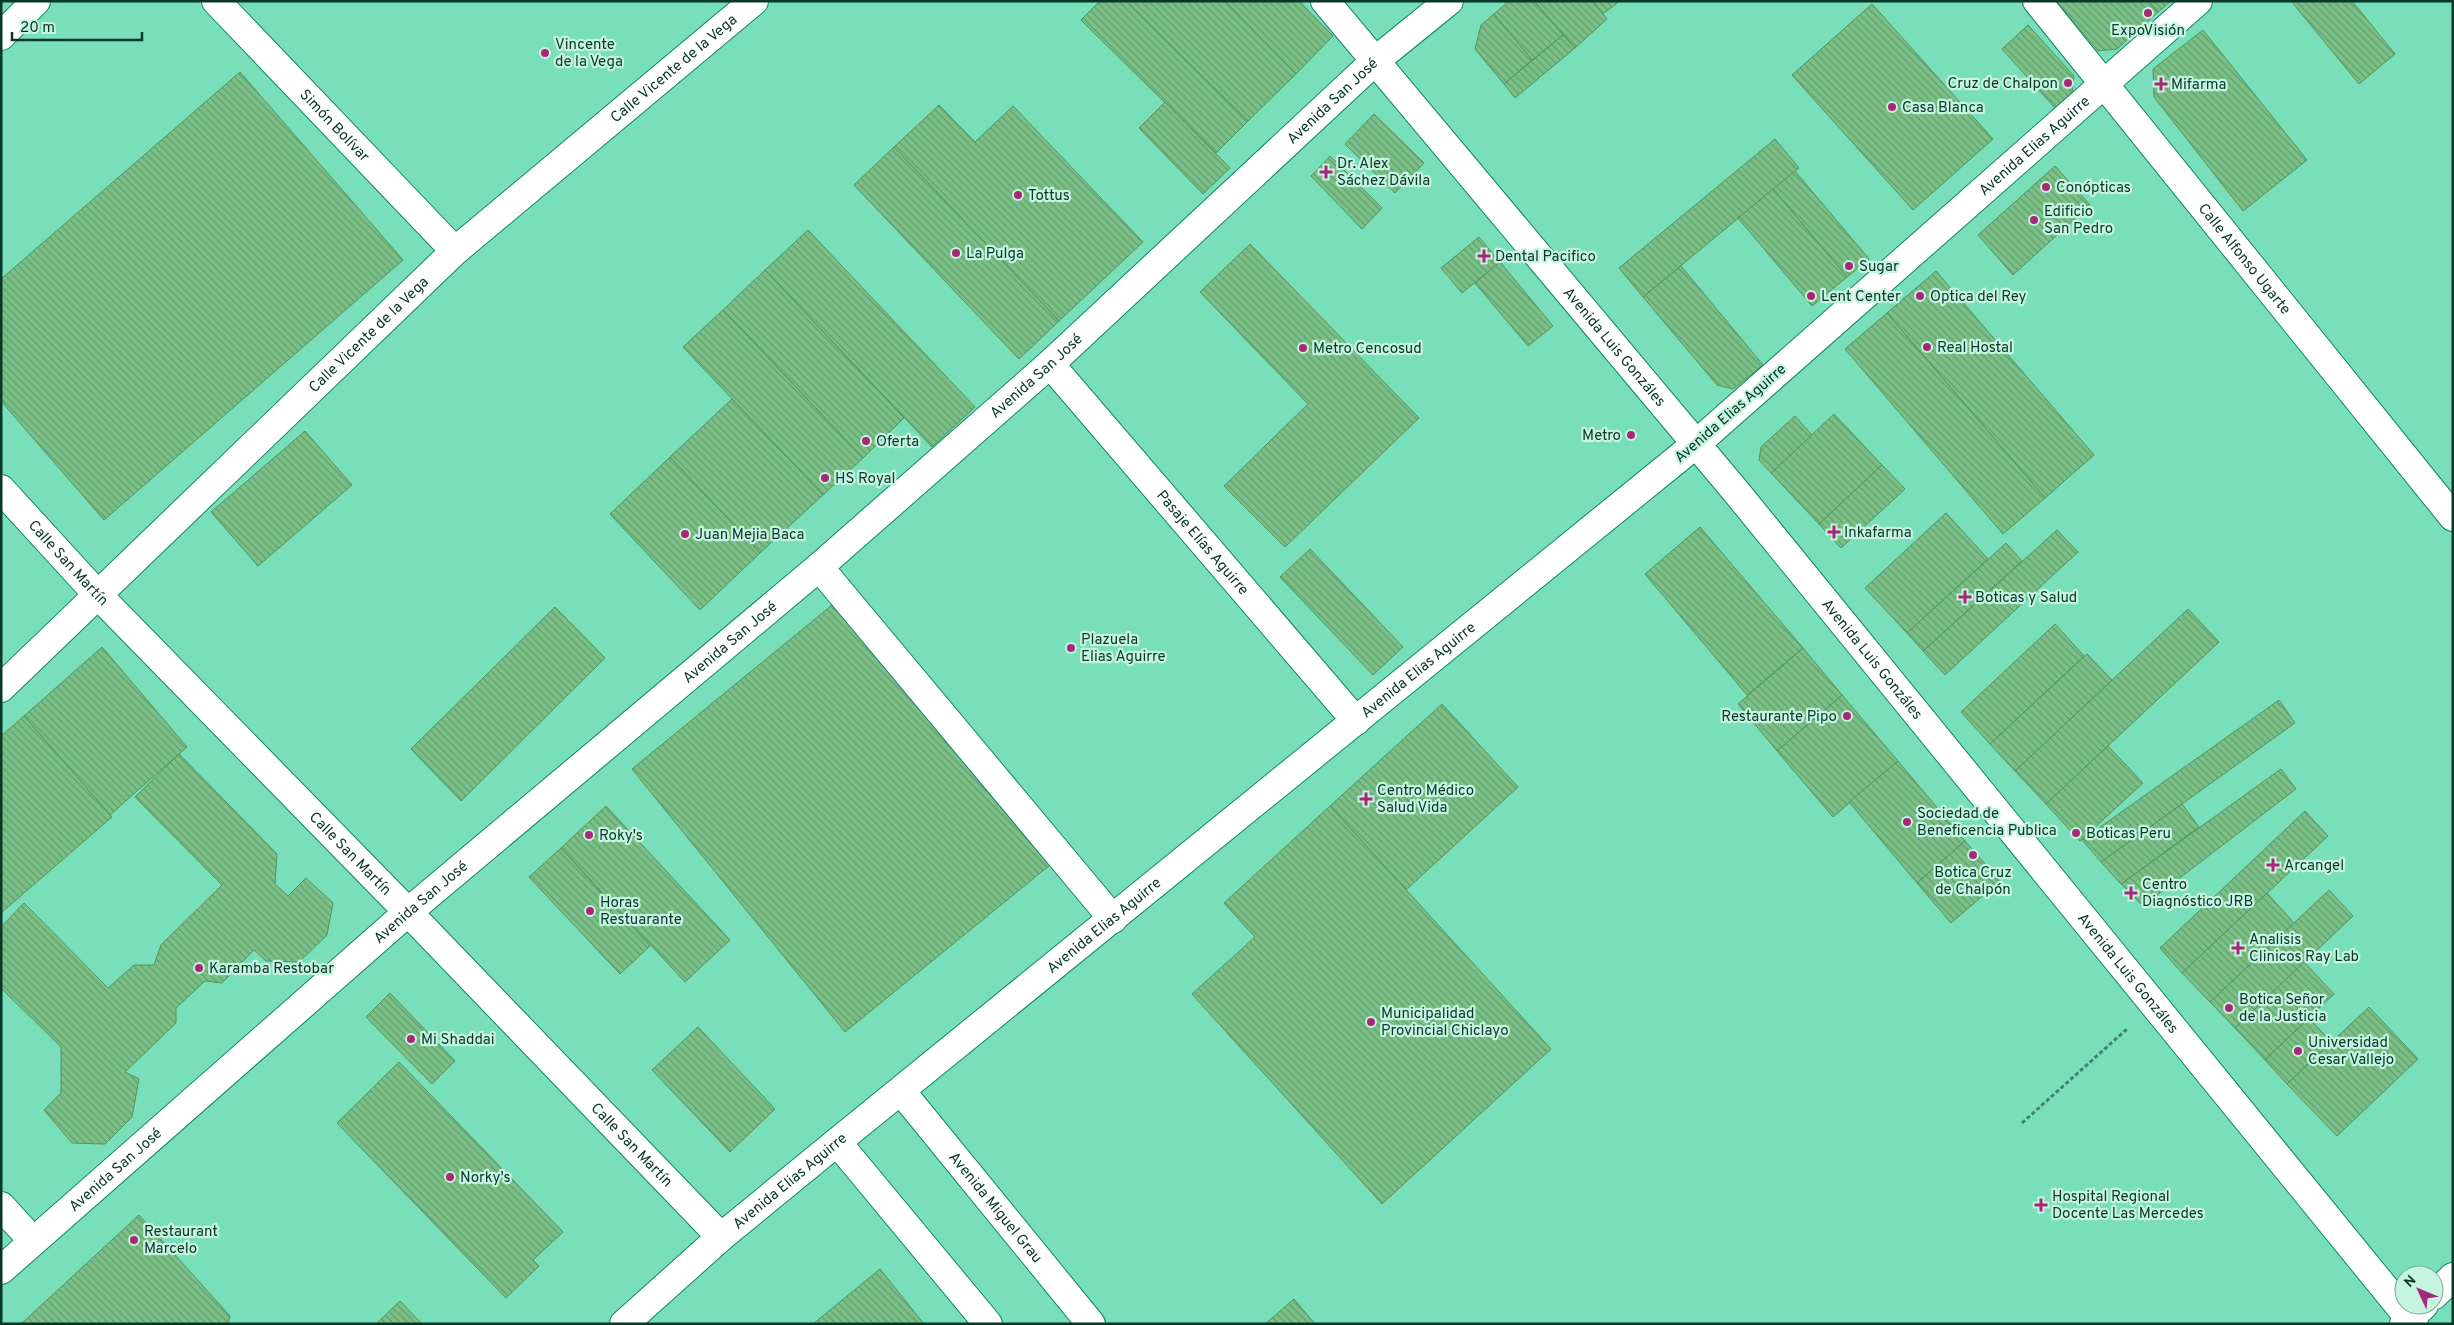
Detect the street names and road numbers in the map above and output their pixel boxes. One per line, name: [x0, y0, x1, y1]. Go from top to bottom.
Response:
street label: Calle Vicente de la Vega: [607, 11, 742, 128]
street label: Avenida San José: [1284, 55, 1383, 149]
street label: Simón Bolívar: [295, 86, 373, 167]
street label: Avenida Elias Aguirre: [1976, 93, 2095, 201]
street label: Calle Alfonso Ugarte: [2193, 200, 2294, 319]
street label: Calle Vicente de la Vega: [306, 273, 433, 397]
street label: Avenida Luis Gonzáles: [1558, 284, 1669, 411]
street label: Avenida San José: [987, 330, 1087, 423]
street label: Avenida Elias Aguirre: [1671, 360, 1791, 468]
street label: Pasaje Elías Aguirre: [1151, 487, 1252, 600]
street label: Calle San Martín: [23, 517, 112, 611]
street label: Avenida Luis Gonzáles: [1817, 596, 1926, 724]
street label: Avenida San José: [679, 598, 782, 688]
street label: Avenida Elias Aguirre: [1358, 619, 1480, 723]
street label: Calle San Martín: [304, 808, 395, 900]
street label: Avenida San José: [370, 858, 472, 949]
street label: Avenida Elias Aguirre: [1044, 874, 1166, 979]
street label: Avenida Luis Gonzáles: [2072, 910, 2182, 1038]
street label: Calle San Martín: [586, 1099, 676, 1192]
street label: Avenida San José: [66, 1125, 167, 1217]
street label: Avenida Elias Aguirre: [730, 1130, 852, 1234]
street label: Avenida Miguel Grau: [944, 1149, 1046, 1268]

